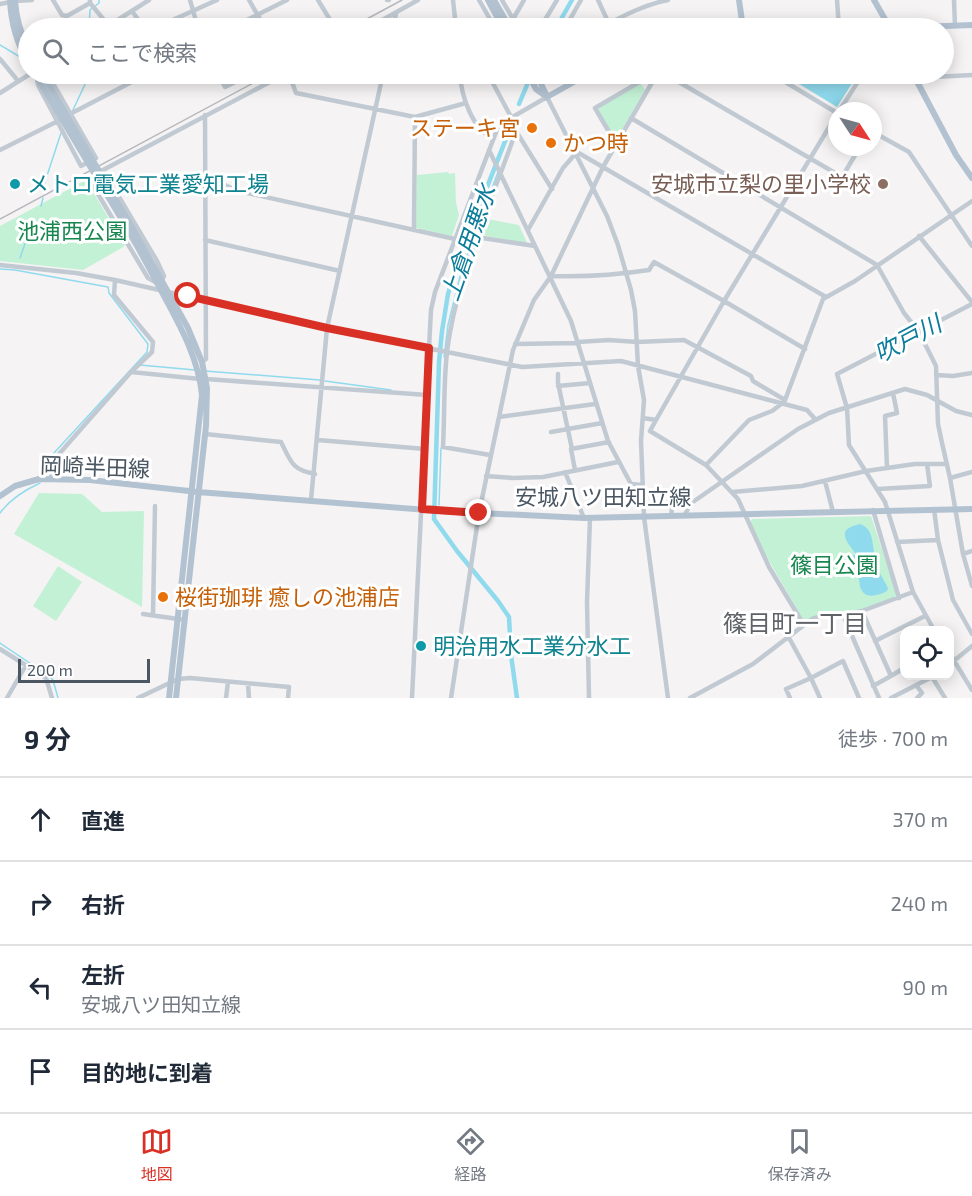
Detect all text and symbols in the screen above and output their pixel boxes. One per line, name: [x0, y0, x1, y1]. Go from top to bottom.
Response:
search box: [18, 18, 954, 84]
icon: search: [39, 35, 72, 68]
text: ここで検索: [87, 39, 197, 65]
north arrow: [828, 102, 882, 156]
place label: ステーキ宮: [410, 114, 520, 140]
marker: ステーキ宮: [525, 121, 539, 135]
place label: かつ時: [563, 129, 629, 155]
marker: かつ時: [544, 136, 558, 150]
place label: メトロ電気工業愛知工場: [27, 170, 269, 196]
place label: 安城市立梨の里小学校: [651, 170, 871, 196]
marker: メトロ電気工業愛知工場: [8, 177, 22, 191]
marker: 安城市立梨の里小学校: [876, 177, 890, 191]
water label: 上倉用悪水: [434, 178, 502, 304]
park label: 池浦西公園: [17, 217, 127, 243]
route start: [174, 282, 200, 308]
water label: 吹戸川: [869, 307, 949, 367]
street label: 岡崎半田線: [40, 451, 150, 481]
street label: 安城八ツ田知立線: [515, 483, 691, 509]
route end: [465, 499, 491, 525]
park label: 篠目公園: [790, 551, 878, 577]
place label: 桜街珈琲 癒しの池浦店: [175, 583, 400, 609]
marker: 桜街珈琲 癒しの池浦店: [156, 590, 170, 604]
district label: 篠目町一丁目: [723, 608, 867, 637]
map controls: [900, 626, 954, 680]
button: locate: [900, 626, 954, 680]
place label: 明治用水工業分水工: [433, 632, 631, 658]
marker: 明治用水工業分水工: [414, 639, 428, 653]
scale bar: [18, 656, 150, 684]
text: 200 m: [27, 660, 73, 679]
text: 9 分: [24, 723, 71, 754]
text: 徒歩 · 700 m: [838, 726, 948, 750]
icon: ahead: [24, 803, 57, 836]
text: 直進: [81, 807, 125, 833]
text: 370 m: [893, 807, 948, 831]
icon: right: [24, 887, 57, 920]
text: 右折: [81, 891, 125, 917]
text: 240 m: [890, 891, 948, 915]
text: 左折: [81, 961, 125, 987]
icon: left: [24, 971, 57, 1004]
text: 90 m: [903, 975, 948, 999]
text: 安城八ツ田知立線: [81, 992, 241, 1016]
icon: arrive: [24, 1055, 57, 1088]
text: 目的地に到着: [81, 1059, 213, 1085]
tab: 地図: [140, 1125, 173, 1185]
tab: 経路: [454, 1125, 487, 1185]
tab: 保存済み: [768, 1125, 832, 1185]

